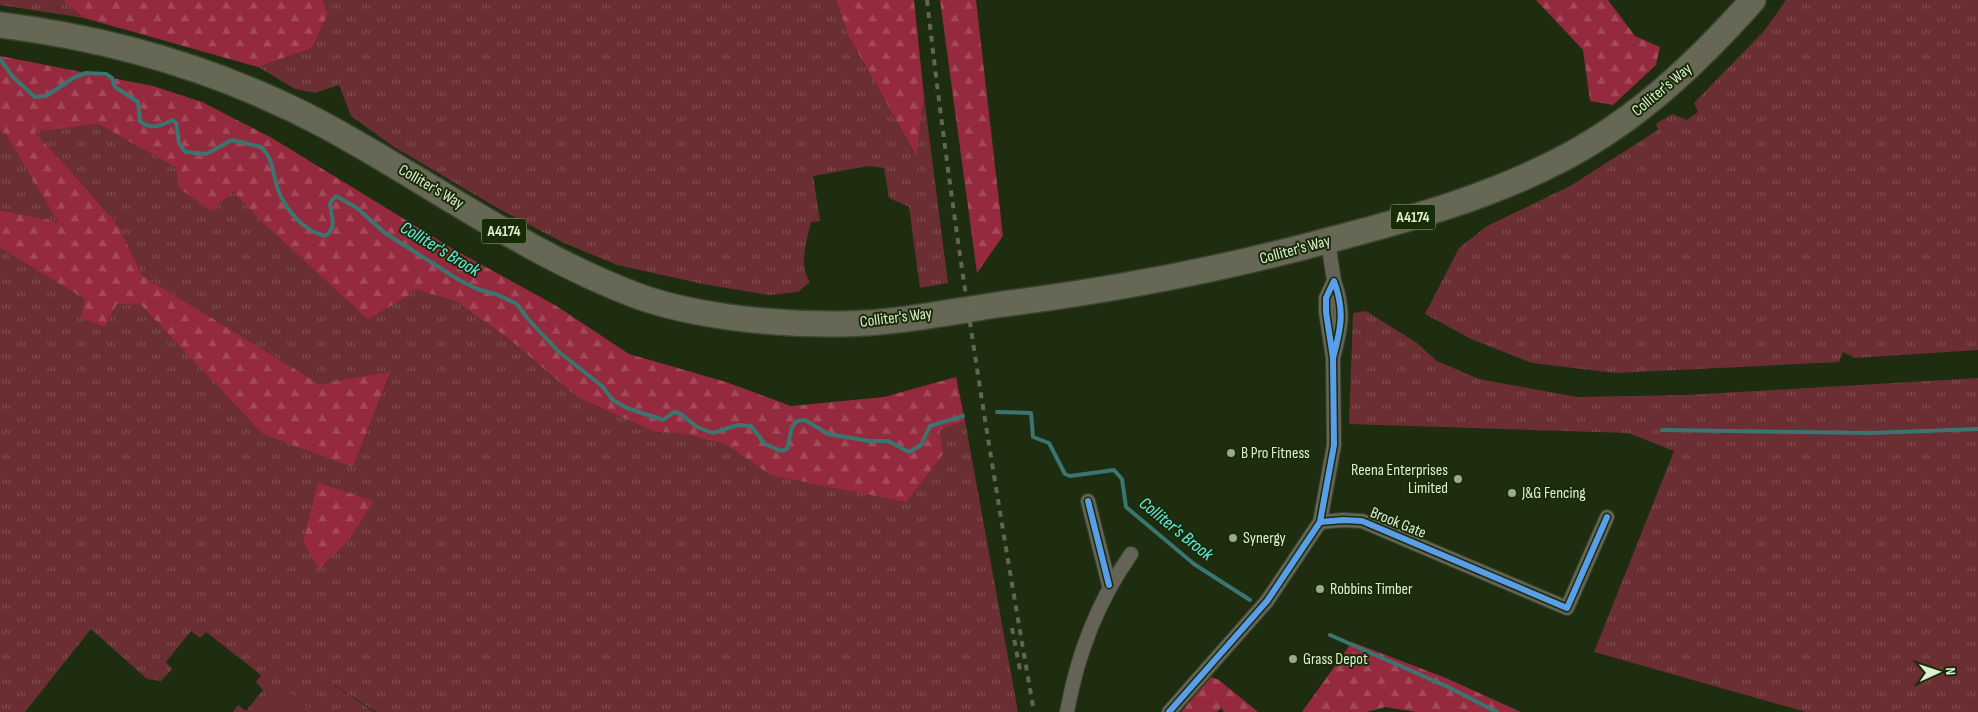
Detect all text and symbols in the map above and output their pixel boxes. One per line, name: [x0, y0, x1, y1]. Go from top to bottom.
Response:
street label: Colliter's Way: [1628, 59, 1696, 121]
street label: Colliter's Way: [395, 161, 467, 213]
road number: A4174: [1390, 204, 1436, 230]
water label: Colliter's Brook: [396, 217, 485, 282]
road number: A4174: [482, 218, 526, 244]
street label: Colliter's Way: [1258, 231, 1332, 269]
street label: Colliter's Way: [859, 304, 933, 332]
place label: B Pro Fitness: [1241, 444, 1310, 463]
marker: B Pro Fitness: [1225, 447, 1237, 459]
place label: Reena Enterprises Limited: [1351, 461, 1448, 498]
marker: Reena Enterprises Limited: [1452, 473, 1464, 485]
place label: J&G Fencing: [1521, 484, 1586, 503]
marker: J&G Fencing: [1506, 487, 1518, 499]
water label: Colliter's Brook: [1135, 493, 1218, 566]
street label: Brook Gate: [1367, 503, 1429, 543]
place label: Synergy: [1243, 529, 1286, 548]
marker: Synergy: [1227, 532, 1239, 544]
place label: Robbins Timber: [1330, 580, 1413, 599]
marker: Robbins Timber: [1314, 583, 1326, 595]
north arrow: [1913, 647, 1963, 697]
place label: Grass Depot: [1303, 650, 1368, 669]
marker: Grass Depot: [1287, 653, 1299, 665]
text: N: [1942, 667, 1959, 676]

